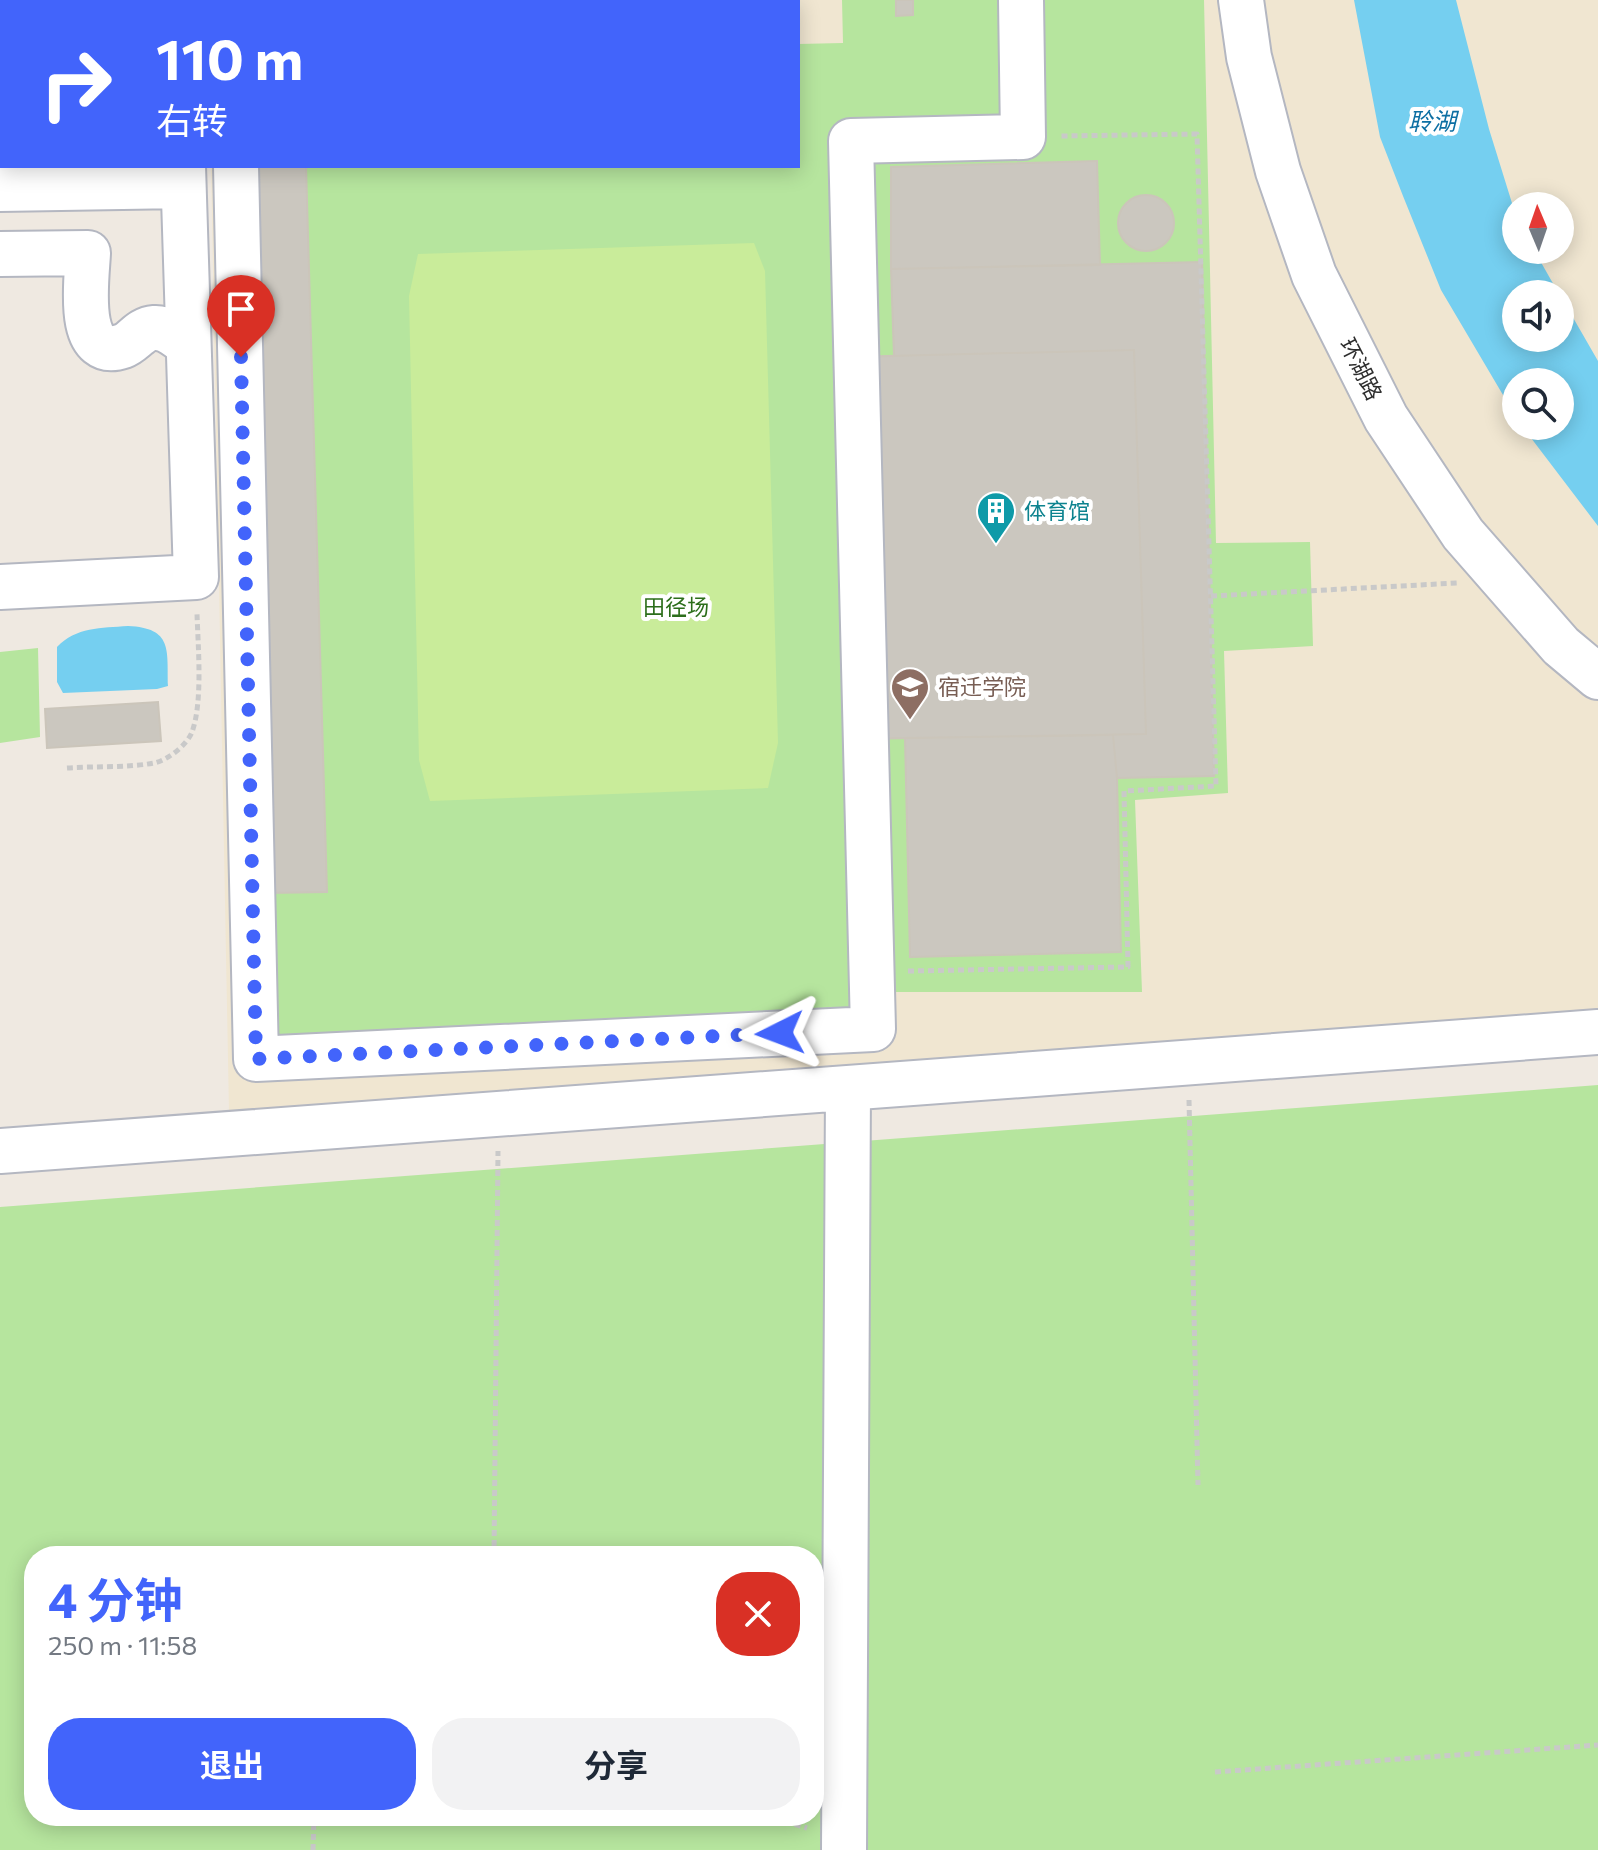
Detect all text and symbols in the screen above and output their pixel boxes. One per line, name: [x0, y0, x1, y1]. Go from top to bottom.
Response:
text: 110 m: [156, 23, 303, 92]
icon: right: [24, 32, 128, 136]
text: 右转: [156, 97, 228, 141]
water label: 聆湖: [1408, 106, 1460, 135]
north arrow: [1502, 192, 1574, 264]
map controls: [1502, 192, 1574, 440]
pin: [207, 275, 275, 357]
button: sound: [1502, 280, 1574, 352]
icon: arrive: [219, 287, 263, 331]
street label: 环湖路: [1334, 333, 1388, 404]
button: search: [1502, 368, 1574, 440]
building icon: 体育馆: [975, 490, 1017, 545]
place label: 体育馆: [1024, 497, 1090, 524]
park label: 田径场: [643, 593, 709, 620]
school or university icon: 宿迁学院: [889, 666, 931, 721]
place label: 宿迁学院: [938, 673, 1026, 700]
position arrow: [738, 991, 822, 1075]
text: 4 分钟: [48, 1569, 183, 1628]
button: close: [716, 1572, 800, 1656]
text: 250 m · 11:58: [48, 1629, 197, 1660]
button: 退出: [48, 1718, 416, 1810]
button: 分享: [432, 1718, 800, 1810]

